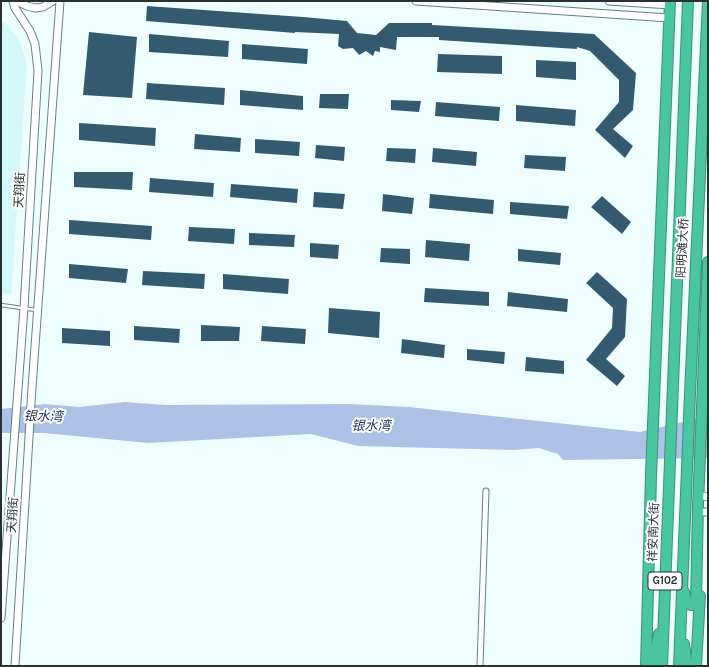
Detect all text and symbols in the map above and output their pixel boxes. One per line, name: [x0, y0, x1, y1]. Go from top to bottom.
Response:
street label: 天翔街: [12, 172, 28, 208]
street label: 阳明滩大桥: [674, 218, 692, 278]
water label: 银水湾: [23, 409, 63, 425]
water label: 银水湾: [352, 418, 390, 434]
street label: 天翔街: [5, 497, 21, 533]
street label: 祥安南大街: [646, 502, 662, 562]
road number: G102: [648, 572, 682, 590]

